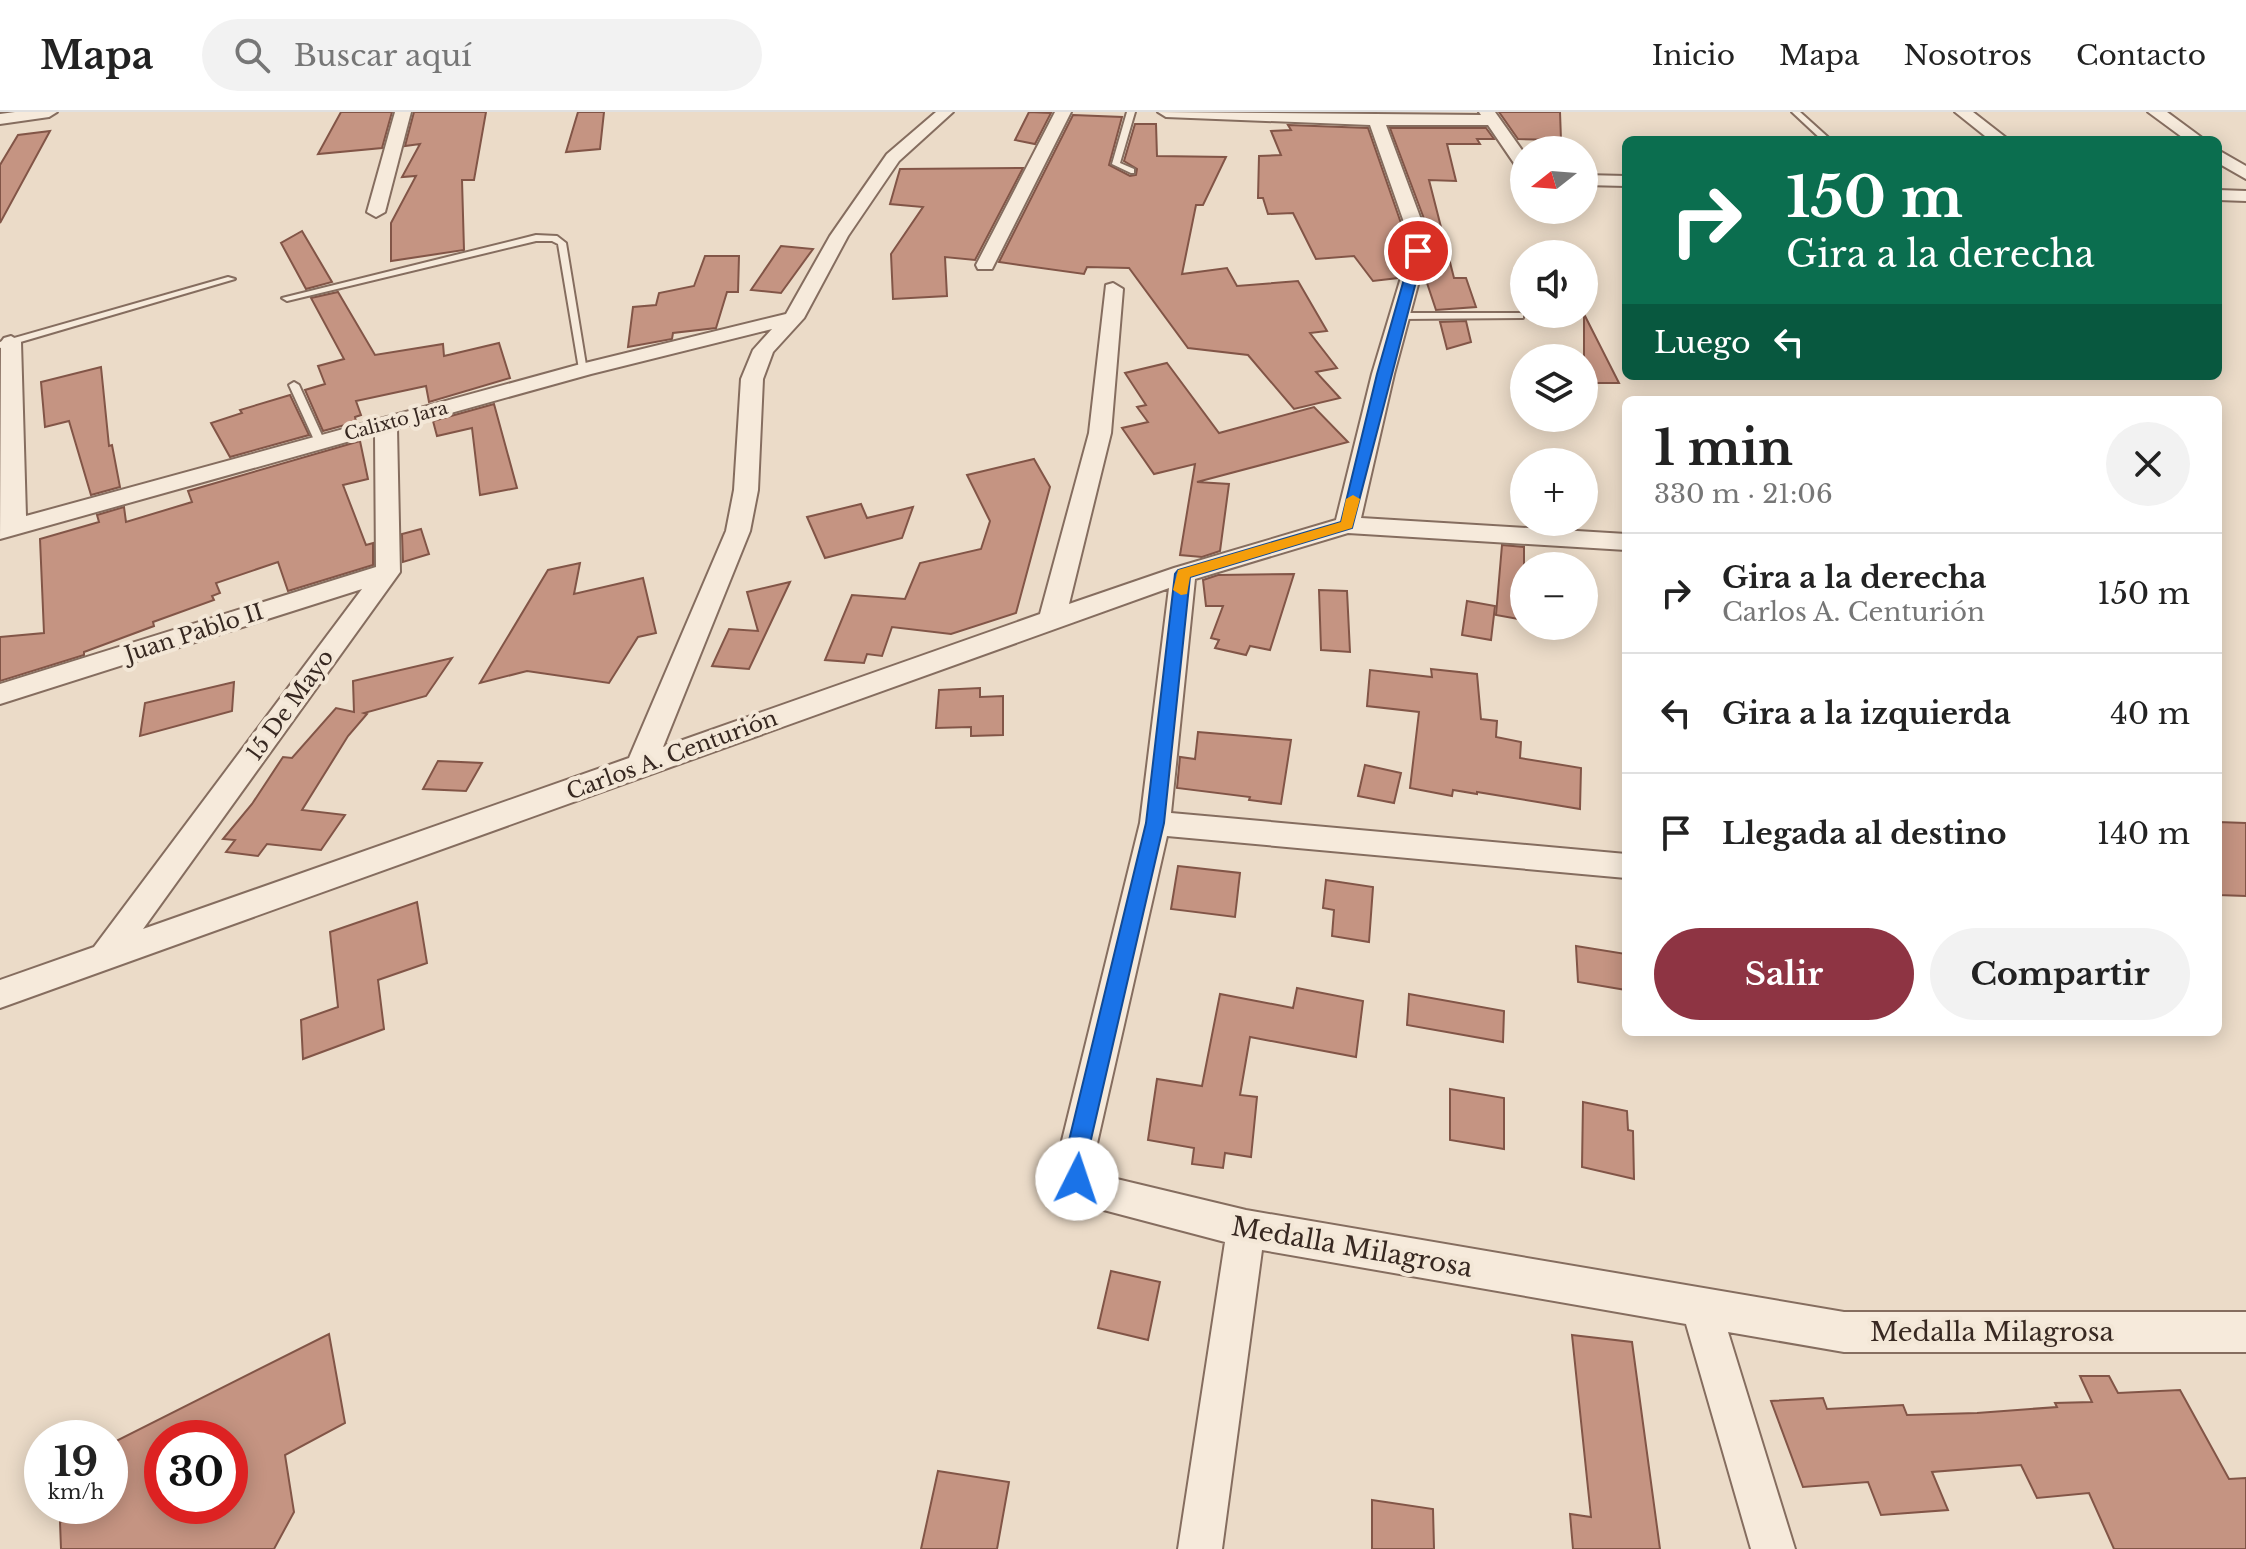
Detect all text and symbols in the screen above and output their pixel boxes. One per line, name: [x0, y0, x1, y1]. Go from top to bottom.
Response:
search box: [202, 19, 762, 91]
text: Mapa: [40, 32, 154, 79]
icon: search: [230, 33, 274, 77]
text: Buscar aquí: [294, 37, 472, 74]
text: Inicio: [1652, 38, 1735, 73]
text: Mapa: [1779, 38, 1860, 73]
text: Nosotros: [1904, 38, 2032, 73]
text: Contacto: [2076, 38, 2206, 73]
north arrow: [1510, 136, 1598, 224]
map controls: [1510, 136, 1598, 640]
text: 150 m: [1786, 163, 1963, 232]
icon: right: [1654, 168, 1758, 272]
pin: [1384, 217, 1452, 285]
icon: arrive: [1396, 229, 1440, 273]
text: Gira a la derecha: [1786, 232, 2094, 277]
button: sound: [1510, 240, 1598, 328]
icon: left: [1767, 320, 1811, 364]
text: Luego: [1654, 324, 1751, 361]
button: layers: [1510, 344, 1598, 432]
street label: Calixto Jara: [342, 397, 450, 445]
text: 1 min: [1654, 418, 1793, 478]
button: close: [2106, 422, 2190, 506]
button: +: [1510, 448, 1598, 536]
text: 330 m · 21:06: [1654, 478, 1833, 510]
button: −: [1510, 552, 1598, 640]
text: Gira a la derecha: [1722, 559, 1987, 596]
icon: right: [1654, 571, 1698, 615]
text: 150 m: [2097, 575, 2190, 612]
text: Carlos A. Centurión: [1722, 596, 1985, 628]
street label: Juan Pablo II: [118, 598, 267, 669]
street label: 15 De Mayo: [241, 644, 339, 766]
icon: left: [1654, 691, 1698, 735]
text: Gira a la izquierda: [1722, 695, 2011, 732]
text: 40 m: [2110, 695, 2190, 732]
street label: Carlos A. Centurión: [563, 704, 781, 806]
icon: arrive: [1654, 811, 1698, 855]
text: Llegada al destino: [1722, 815, 2007, 852]
text: 140 m: [2097, 815, 2190, 852]
button: Salir: [1654, 928, 1914, 1020]
button: Compartir: [1930, 928, 2190, 1020]
position arrow: [1035, 1137, 1119, 1221]
street label: Medalla Milagrosa: [1229, 1210, 1476, 1284]
street label: Medalla Milagrosa: [1870, 1316, 2115, 1348]
speed limit sign: 30: [144, 1420, 248, 1524]
text: 19: [54, 1437, 98, 1487]
text: km/h: [48, 1480, 104, 1504]

